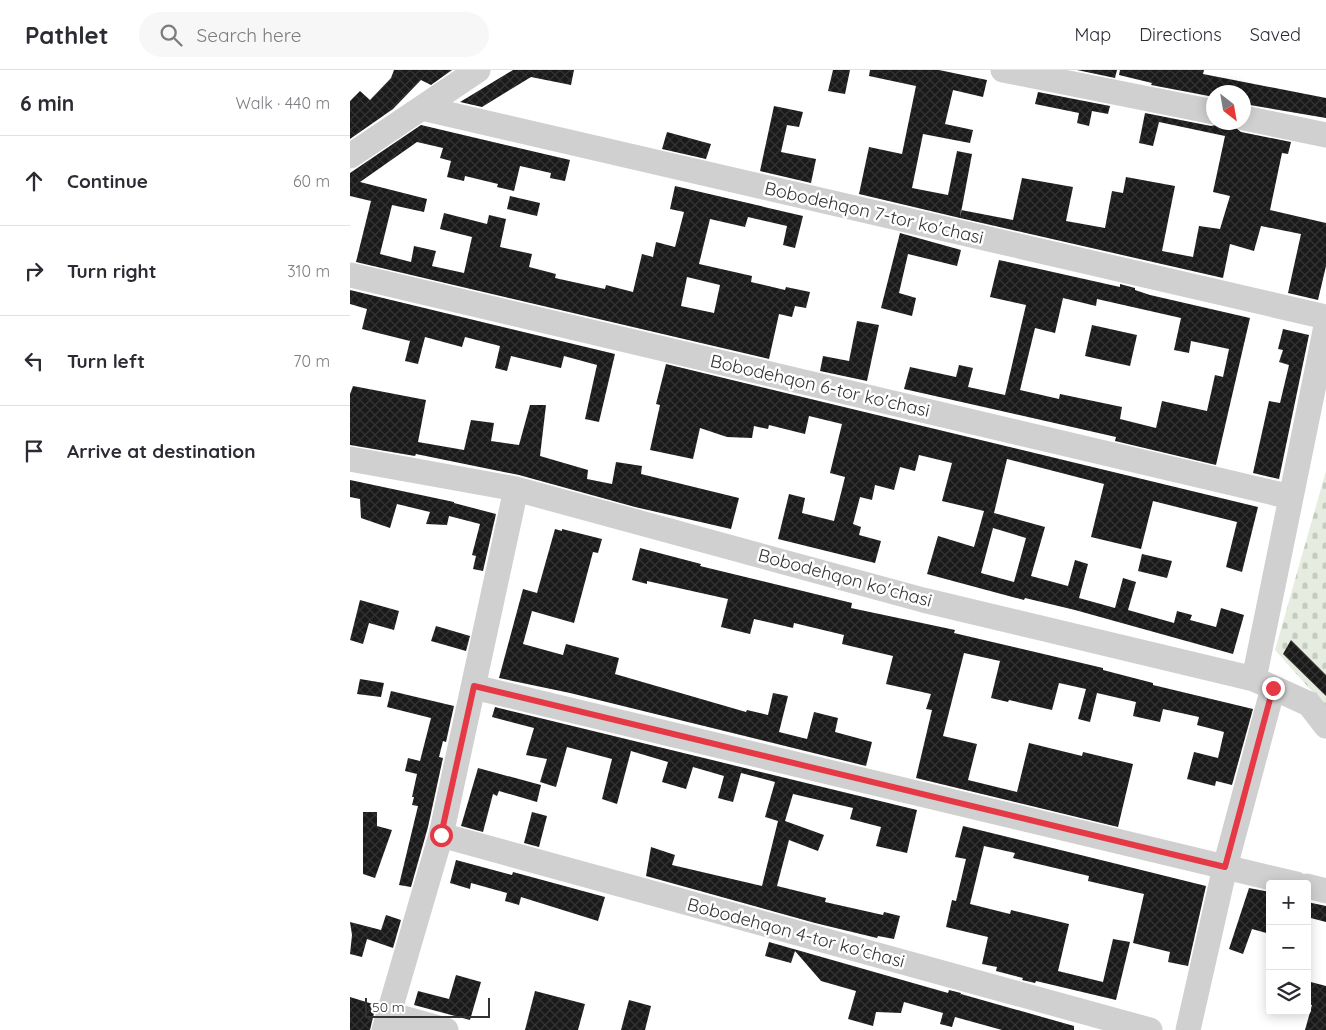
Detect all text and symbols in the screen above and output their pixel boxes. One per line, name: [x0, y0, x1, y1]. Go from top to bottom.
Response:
search box: [139, 12, 489, 57]
text: Pathlet: [25, 20, 109, 50]
icon: search: [157, 21, 185, 49]
text: Search here: [197, 23, 301, 47]
text: Map: [1074, 23, 1111, 46]
text: Directions: [1139, 23, 1222, 46]
text: Saved: [1250, 23, 1301, 46]
north arrow: [1206, 85, 1251, 130]
text: 6 min: [20, 90, 74, 116]
text: Walk · 440 m: [236, 93, 330, 113]
icon: ahead: [20, 167, 48, 195]
text: Continue: [67, 169, 148, 193]
text: 60 m: [293, 171, 330, 191]
street label: Bobodehqon 7-tor koʼchasi: [762, 176, 986, 249]
icon: right: [20, 257, 48, 285]
text: Turn right: [67, 259, 156, 283]
text: 310 m: [287, 261, 330, 281]
icon: left: [20, 347, 48, 375]
text: Turn left: [67, 349, 145, 373]
street label: Bobodehqon 6-tor koʼchasi: [708, 349, 932, 422]
text: 70 m: [293, 351, 330, 371]
icon: arrive: [20, 437, 48, 465]
text: Arrive at destination: [67, 439, 256, 463]
street label: Bobodehqon koʼchasi: [756, 543, 935, 612]
route end: [1262, 677, 1285, 700]
route start: [430, 824, 453, 847]
map controls: [1266, 880, 1311, 1015]
button: +: [1266, 880, 1311, 925]
street label: Bobodehqon 4-tor koʼchasi: [685, 892, 907, 973]
button: −: [1266, 925, 1311, 970]
button: layers: [1266, 970, 1311, 1015]
scale bar: [365, 995, 490, 1018]
text: 50 m: [372, 998, 405, 1016]

